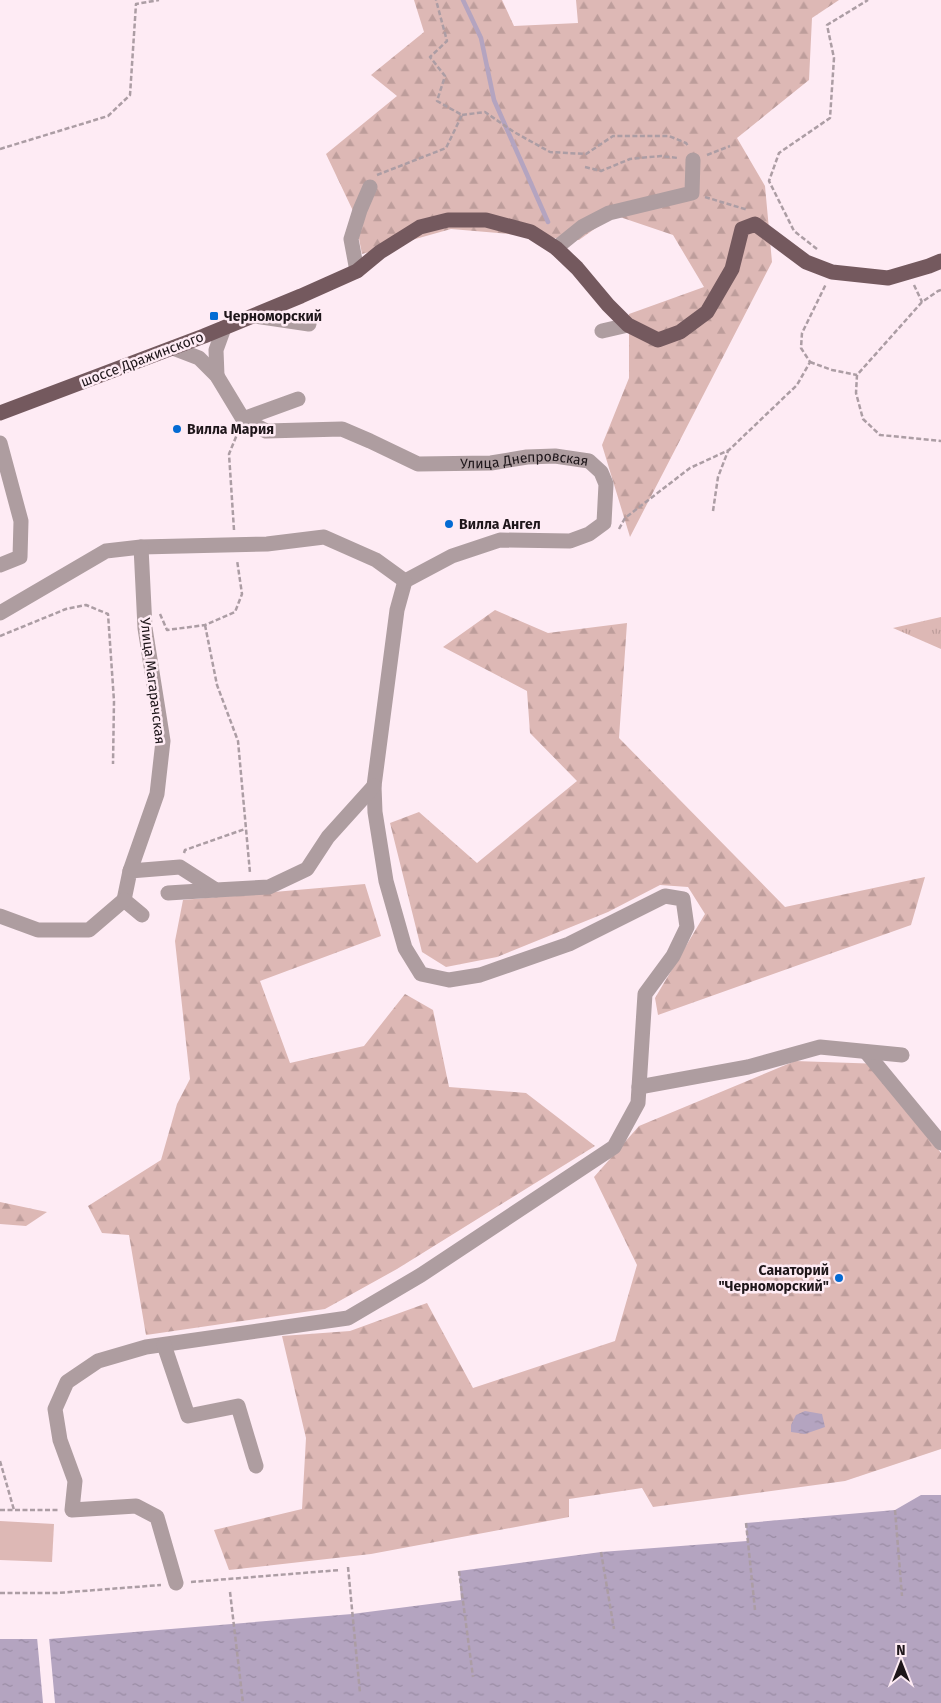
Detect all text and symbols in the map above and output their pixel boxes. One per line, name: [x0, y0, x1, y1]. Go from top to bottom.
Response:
place label: Черноморский: [224, 308, 322, 325]
marker: Черноморский: [208, 310, 220, 322]
street label: шоссе Дражинского: [78, 328, 206, 391]
place label: Вилла Мария: [187, 421, 274, 438]
marker: Вилла Мария: [171, 423, 183, 435]
street label: Улица Днепровская: [460, 448, 590, 472]
place label: Вилла Ангел: [459, 516, 541, 533]
marker: Вилла Ангел: [443, 518, 455, 530]
street label: Улица Магарачская: [136, 617, 169, 745]
place label: Санаторий "Черноморский": [718, 1262, 829, 1295]
marker: Санаторий "Черноморский": [833, 1272, 845, 1284]
north arrow: [876, 1638, 926, 1688]
text: N: [896, 1642, 906, 1659]

